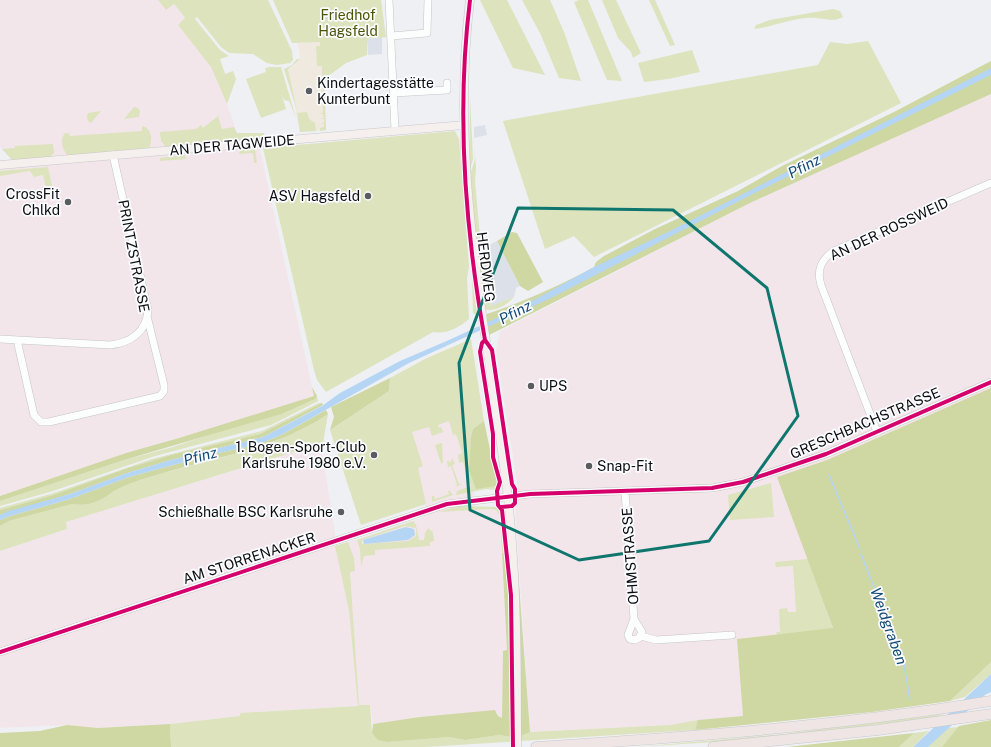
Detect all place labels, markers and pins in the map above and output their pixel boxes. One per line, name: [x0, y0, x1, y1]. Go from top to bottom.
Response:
place label: Kindertagesstätte Kunterbunt: [317, 75, 434, 107]
marker: Kindertagesstätte Kunterbunt: [304, 86, 314, 96]
place label: CrossFit Chlkd: [6, 186, 60, 218]
place label: ASV Hagsfeld: [269, 188, 360, 204]
marker: ASV Hagsfeld: [363, 191, 373, 201]
marker: CrossFit Chlkd: [63, 197, 73, 207]
place label: UPS: [539, 378, 567, 394]
marker: UPS: [526, 381, 536, 391]
place label: 1. Bogen-Sport-Club Karlsruhe 1980 e.V.: [236, 439, 366, 471]
marker: 1. Bogen-Sport-Club Karlsruhe 1980 e.V.: [369, 450, 379, 460]
place label: Snap-Fit: [597, 458, 653, 474]
marker: Snap-Fit: [584, 461, 594, 471]
place label: Schießhalle BSC Karlsruhe: [158, 504, 333, 520]
marker: Schießhalle BSC Karlsruhe: [336, 507, 346, 517]

